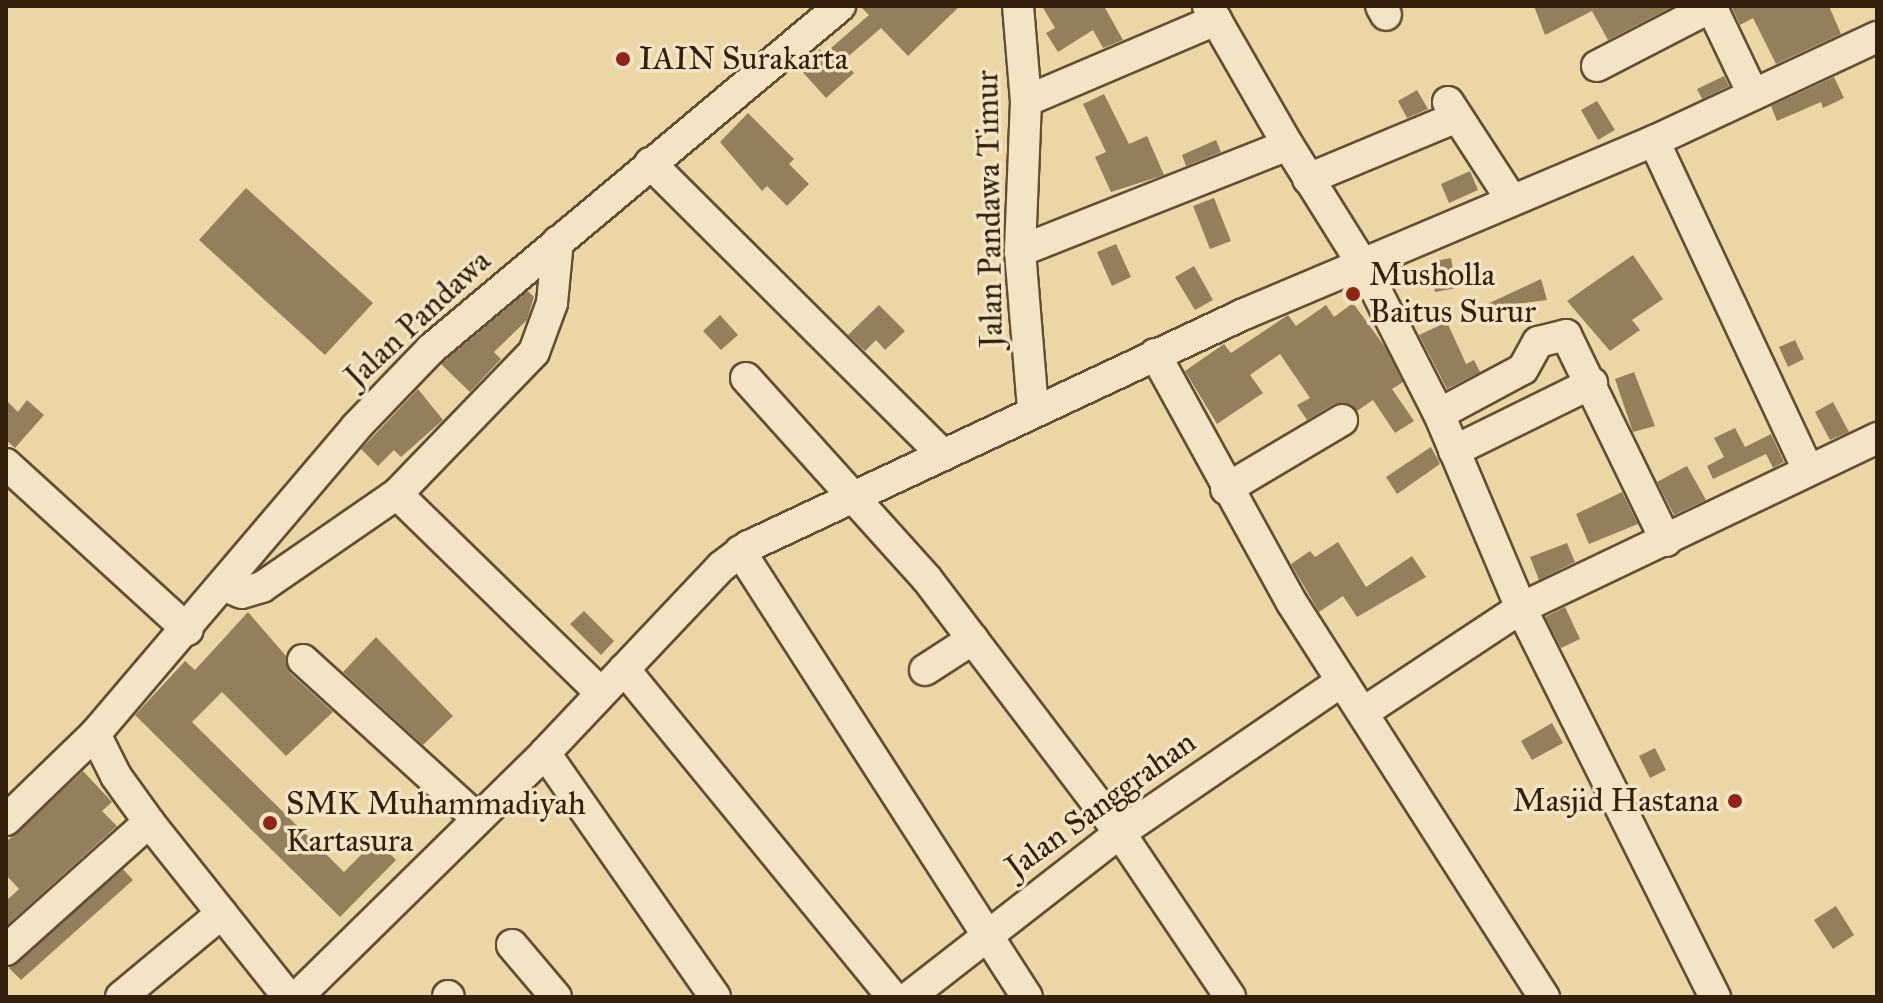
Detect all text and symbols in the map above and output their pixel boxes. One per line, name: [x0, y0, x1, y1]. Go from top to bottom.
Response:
place label: IAIN Surakarta: [639, 40, 848, 78]
marker: IAIN Surakarta: [614, 50, 632, 68]
street label: Jalan Pandawa Timur: [968, 70, 1012, 348]
street label: Jalan Pandawa: [337, 242, 499, 396]
place label: Musholla Baitus Surur: [1369, 257, 1536, 332]
marker: Musholla Baitus Surur: [1344, 285, 1362, 303]
street label: Jalan Sanggrahan: [999, 723, 1203, 887]
place label: Masjid Hastana: [1513, 782, 1719, 820]
place label: SMK Muhammadiyah Kartasura: [286, 786, 586, 861]
marker: Masjid Hastana: [1726, 792, 1744, 810]
marker: SMK Muhammadiyah Kartasura: [261, 814, 279, 832]

